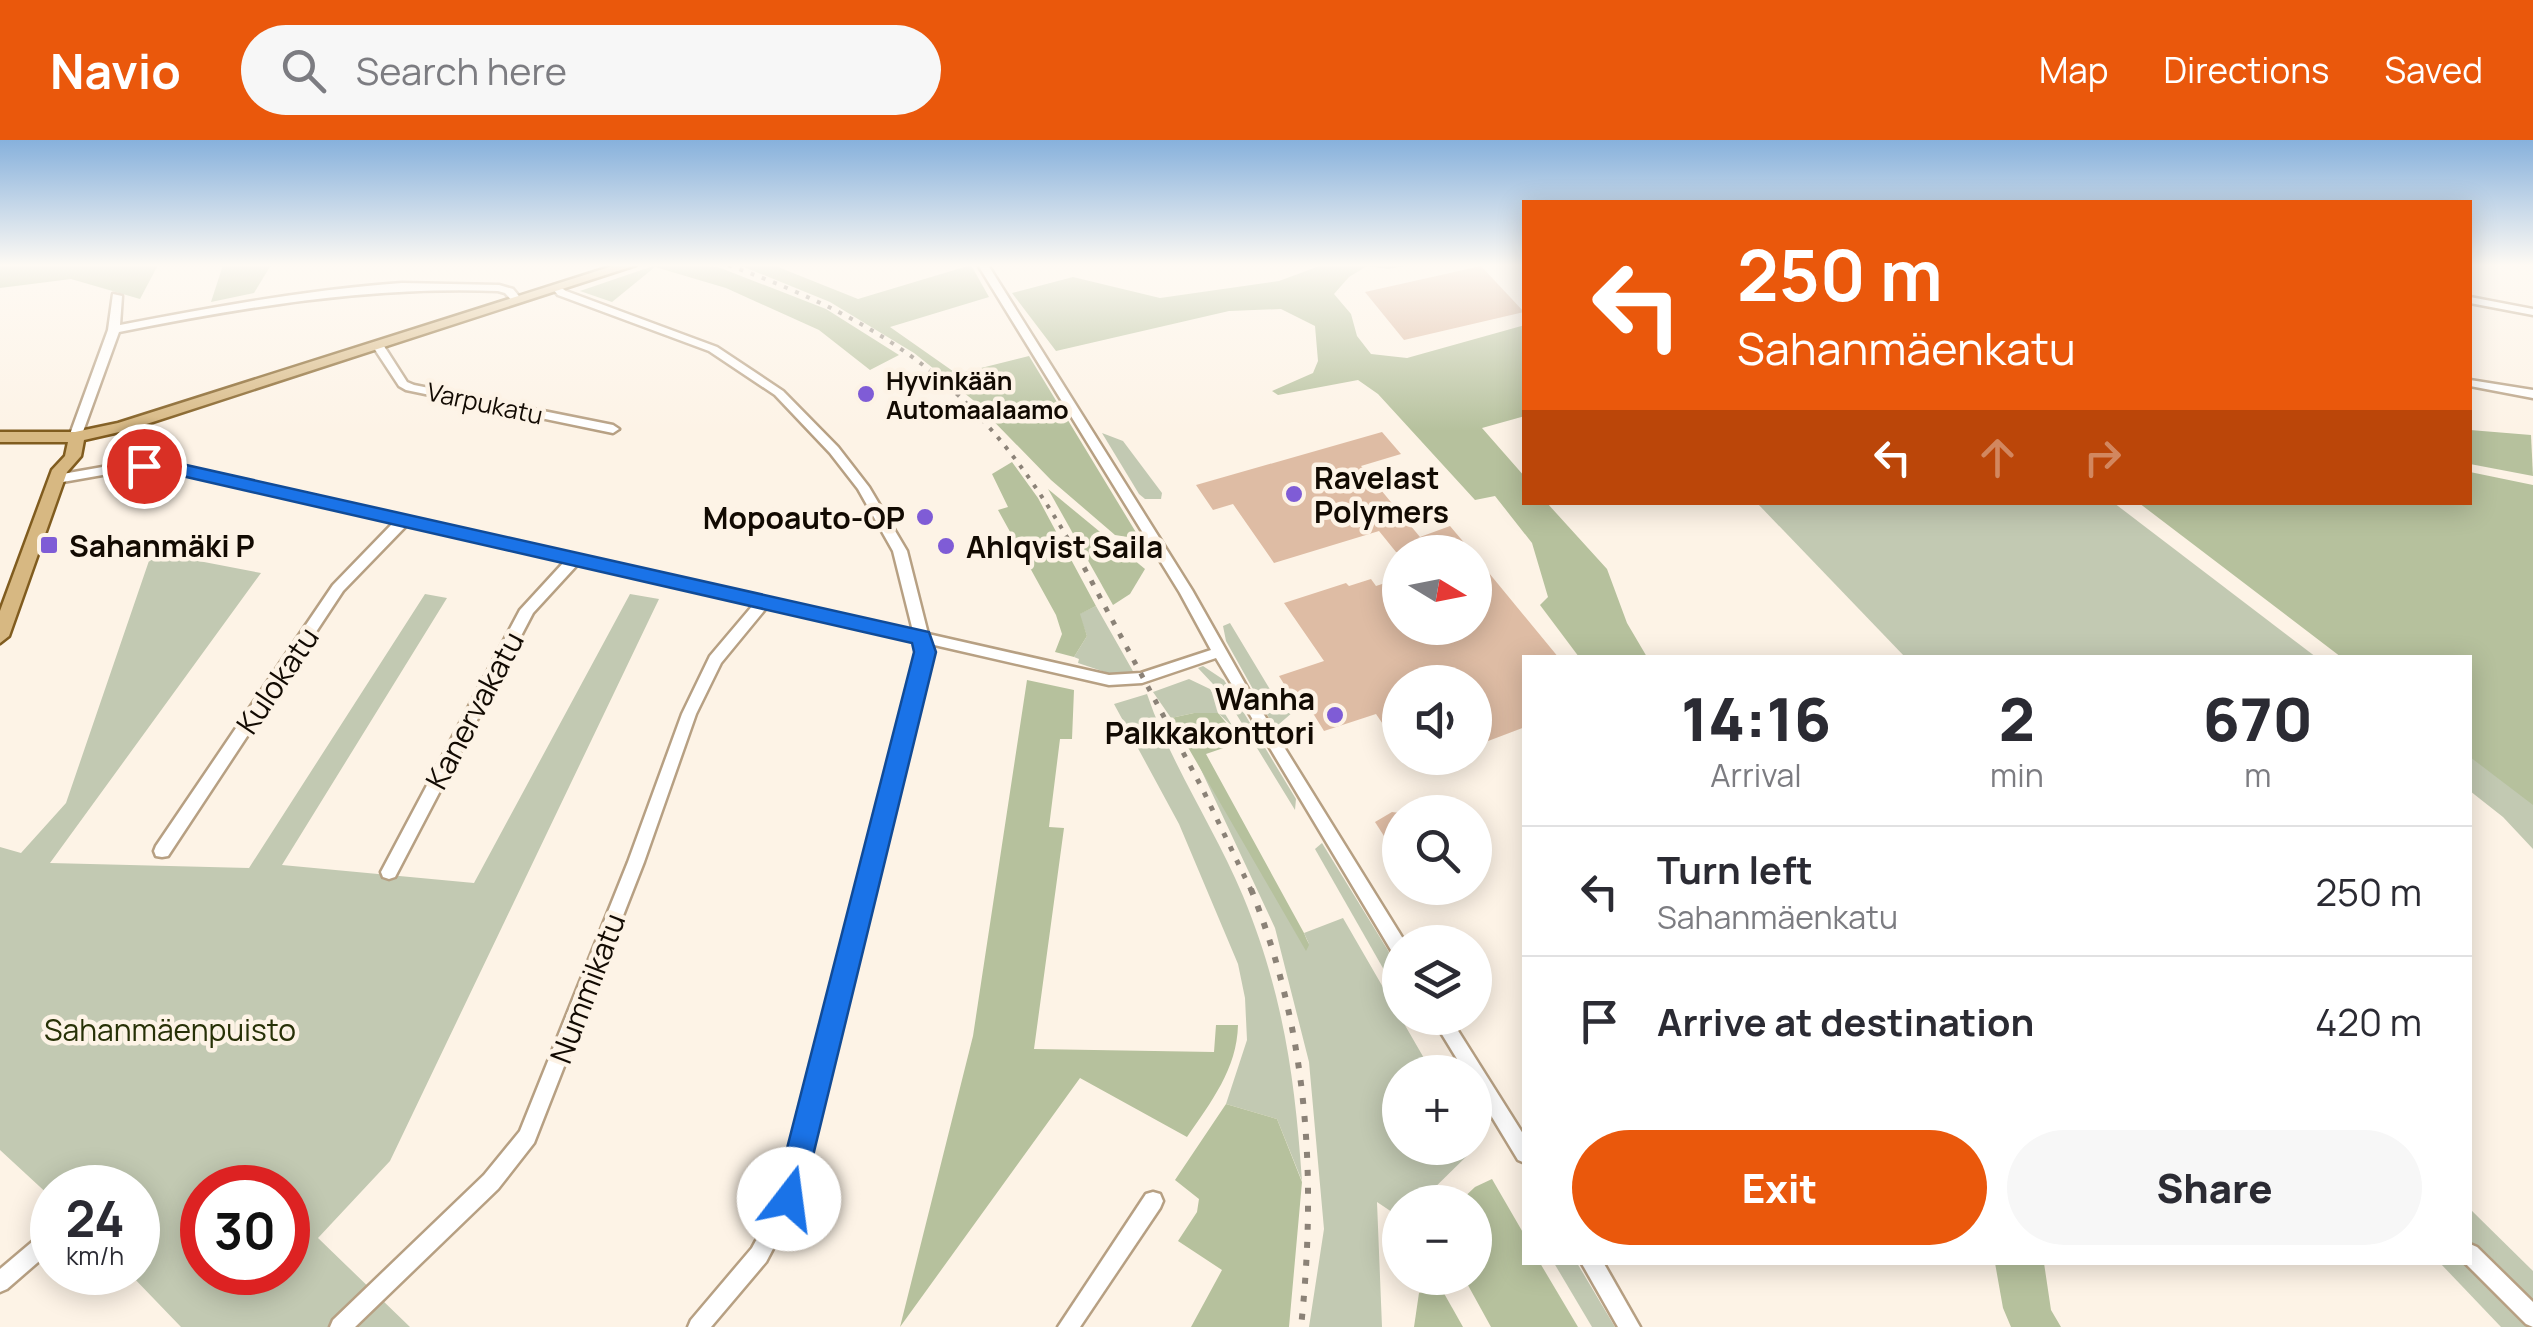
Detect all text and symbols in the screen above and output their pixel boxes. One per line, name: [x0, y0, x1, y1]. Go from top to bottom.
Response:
search box: [241, 25, 941, 115]
text: Navio: [50, 38, 181, 103]
icon: search: [276, 43, 331, 98]
text: Search here: [356, 44, 567, 96]
text: Map: [2039, 46, 2109, 94]
text: Directions: [2164, 46, 2329, 94]
text: Saved: [2384, 46, 2483, 94]
text: 250 m: [1737, 226, 1943, 322]
icon: left: [1572, 240, 1702, 370]
text: Sahanmäenkatu: [1737, 317, 2076, 379]
place label: Hyvinkään Automaalaamo: [886, 363, 1069, 427]
street label: Varpukatu: [424, 374, 546, 432]
marker: Hyvinkään Automaalaamo: [855, 383, 877, 405]
pin: [102, 424, 187, 509]
icon: left: [1865, 430, 1920, 485]
icon: ahead: [1970, 430, 2025, 485]
icon: right: [2075, 430, 2130, 485]
icon: arrive: [117, 439, 172, 494]
place label: Ravelast Polymers: [1314, 457, 1449, 532]
marker: Ravelast Polymers: [1283, 483, 1305, 505]
place label: Mopoauto-OP: [703, 497, 905, 538]
marker: Mopoauto-OP: [914, 506, 936, 528]
place label: Sahanmäki P: [69, 525, 255, 566]
place label: Ahlqvist Saila: [966, 526, 1163, 567]
marker: Sahanmäki P: [38, 534, 60, 556]
marker: Ahlqvist Saila: [935, 535, 957, 557]
north arrow: [1382, 535, 1492, 645]
map controls: [1382, 535, 1492, 1295]
street label: Kulokatu: [226, 618, 328, 742]
street label: Kanervakatu: [415, 624, 533, 796]
button: sound: [1382, 665, 1492, 775]
text: 14:16: [1681, 677, 1831, 759]
text: 2: [1999, 677, 2035, 759]
text: 670: [2203, 677, 2313, 759]
place label: Wanha Palkkakonttori: [1105, 678, 1315, 753]
marker: Wanha Palkkakonttori: [1324, 704, 1346, 726]
text: Arrival: [1710, 753, 1802, 797]
text: min: [1990, 753, 2044, 797]
text: m: [2244, 753, 2271, 797]
button: search: [1382, 795, 1492, 905]
text: Turn left: [1657, 843, 1813, 895]
icon: left: [1572, 864, 1627, 919]
text: 250 m: [2315, 865, 2422, 917]
text: Sahanmäenkatu: [1657, 895, 1898, 939]
street label: Nummikatu: [540, 907, 634, 1069]
button: layers: [1382, 925, 1492, 1035]
icon: arrive: [1572, 994, 1627, 1049]
text: Arrive at destination: [1657, 995, 2034, 1047]
text: 420 m: [2315, 995, 2422, 1047]
park label: Sahanmäenpuisto: [44, 1009, 296, 1050]
button: +: [1382, 1055, 1492, 1165]
button: Exit: [1572, 1130, 1987, 1245]
button: Share: [2007, 1130, 2422, 1245]
position arrow: [737, 1147, 841, 1251]
speed limit sign: 30: [180, 1165, 310, 1295]
text: 24: [65, 1184, 125, 1252]
button: −: [1382, 1185, 1492, 1295]
text: km/h: [66, 1238, 124, 1273]

